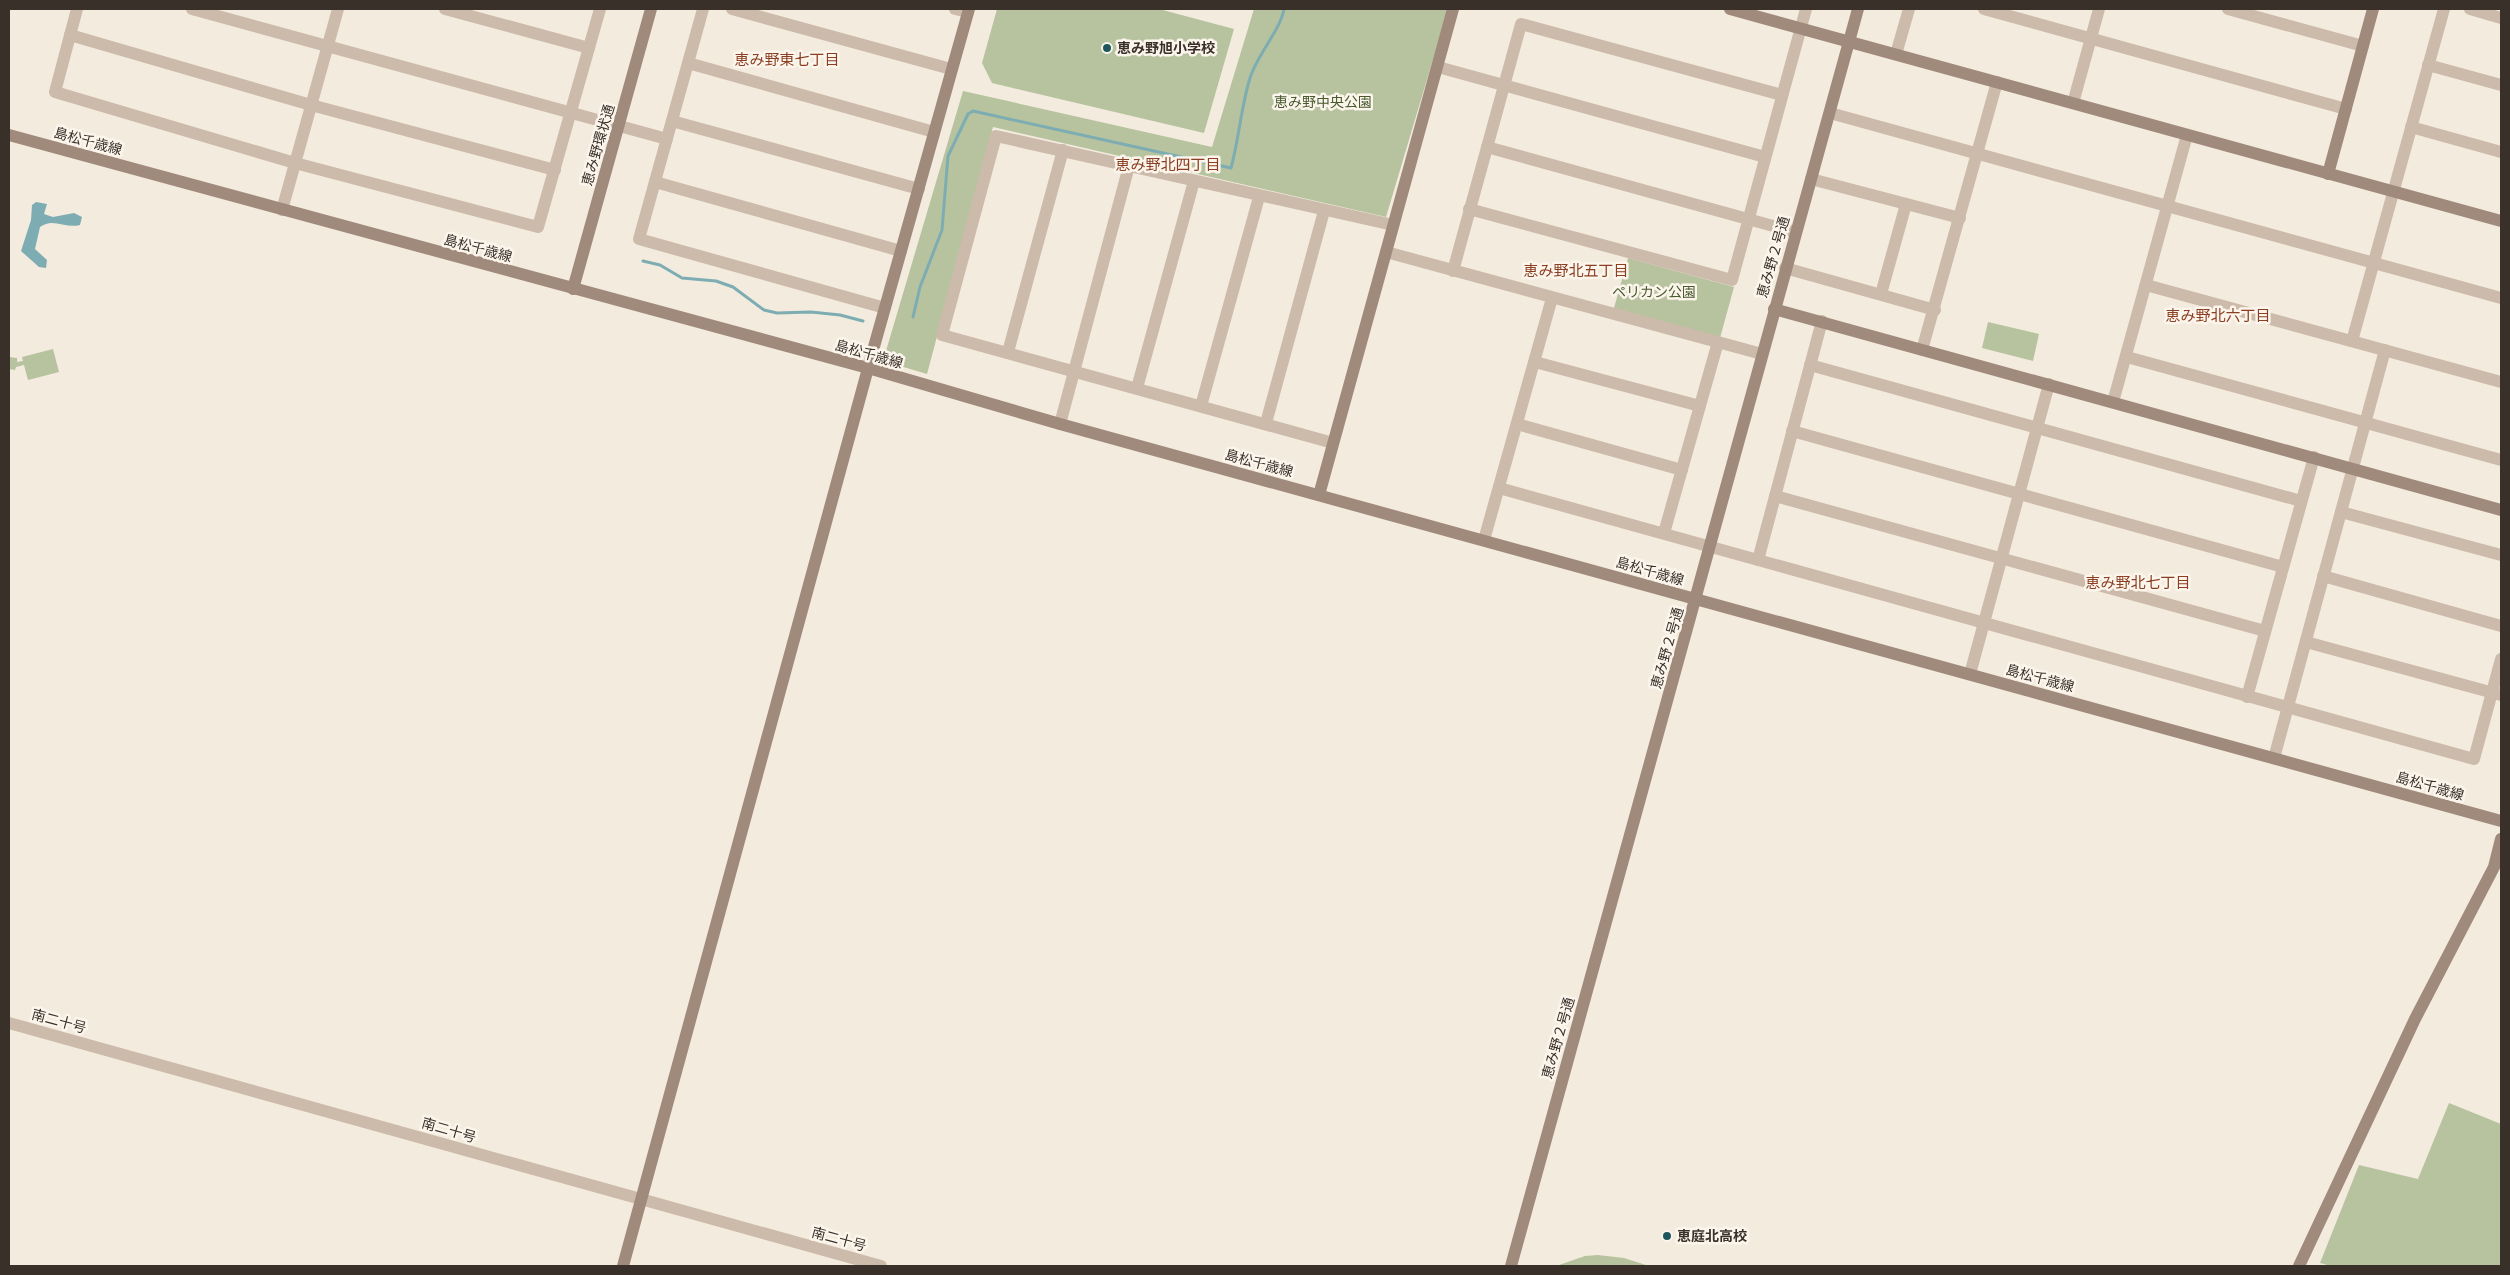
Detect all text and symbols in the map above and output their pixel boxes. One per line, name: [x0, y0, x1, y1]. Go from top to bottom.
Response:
place label: 恵み野旭小学校: [1117, 40, 1215, 56]
marker: 恵み野旭小学校: [1101, 42, 1113, 54]
district label: 恵み野東七丁目: [734, 51, 840, 69]
park label: 恵み野中央公園: [1274, 94, 1372, 110]
street label: 恵み野環状通: [579, 102, 617, 188]
street label: 島松千歳線: [52, 124, 124, 158]
district label: 恵み野北四丁目: [1115, 156, 1221, 174]
street label: 恵み野２号通: [1754, 214, 1792, 300]
street label: 島松千歳線: [442, 231, 514, 265]
district label: 恵み野北五丁目: [1523, 262, 1629, 280]
park label: ペリカン公園: [1612, 284, 1696, 300]
district label: 恵み野北六丁目: [2165, 307, 2271, 325]
street label: 島松千歳線: [833, 337, 905, 371]
street label: 島松千歳線: [1223, 446, 1295, 480]
street label: 島松千歳線: [1614, 554, 1686, 588]
district label: 恵み野北七丁目: [2085, 574, 2191, 592]
street label: 恵み野２号通: [1648, 605, 1686, 691]
street label: 島松千歳線: [2004, 661, 2076, 695]
street label: 島松千歳線: [2394, 769, 2466, 803]
street label: 恵み野２号通: [1539, 995, 1577, 1081]
street label: 南二十号: [30, 1006, 88, 1036]
street label: 南二十号: [420, 1115, 478, 1145]
street label: 南二十号: [810, 1224, 868, 1254]
place label: 恵庭北高校: [1677, 1228, 1747, 1244]
marker: 恵庭北高校: [1661, 1230, 1673, 1242]

